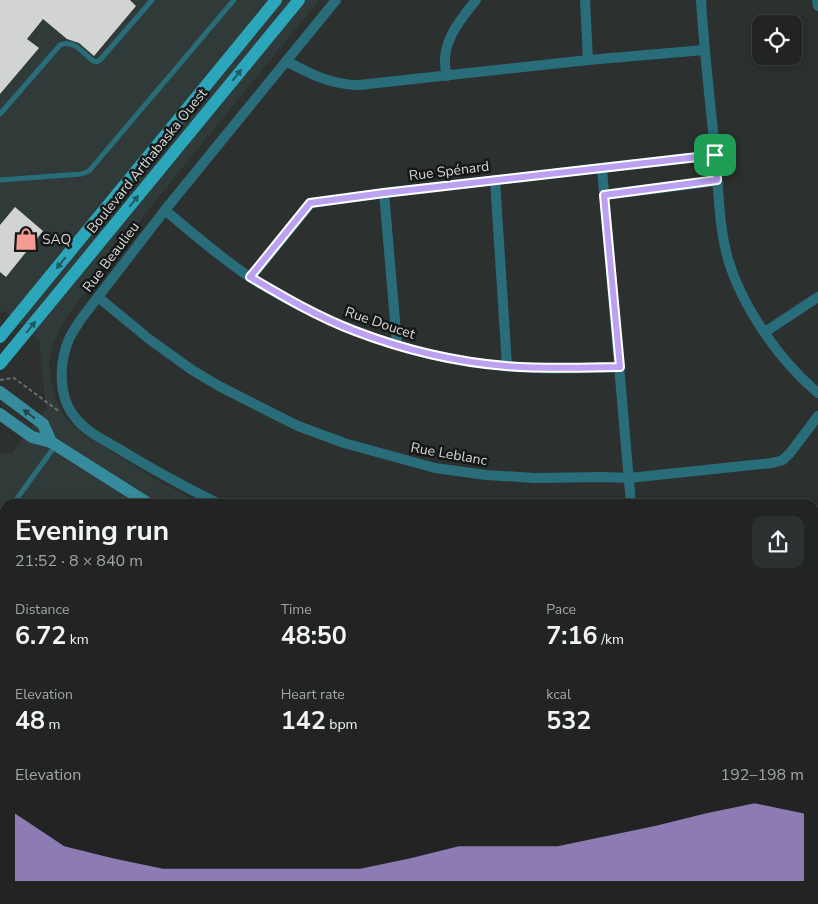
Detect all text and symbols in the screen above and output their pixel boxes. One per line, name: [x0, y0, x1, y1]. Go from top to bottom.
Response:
map controls: [752, 15, 802, 65]
button: locate: [752, 15, 802, 65]
one-way arrow: [232, 69, 243, 82]
street label: Boulevard Arthabaska Ouest: [83, 84, 212, 237]
pin: [694, 134, 736, 176]
icon: arrive: [701, 141, 729, 169]
street label: Rue Spénard: [408, 157, 490, 185]
one-way arrow: [128, 195, 139, 207]
street label: Rue Beaulieu: [78, 218, 144, 296]
shop icon: SAQ: [13, 226, 39, 252]
place label: SAQ: [42, 230, 71, 249]
one-way arrow: [55, 256, 66, 269]
street label: Rue Doucet: [342, 302, 418, 344]
one-way arrow: [25, 320, 36, 333]
one-way arrow: [22, 409, 36, 419]
street label: Rue Leblanc: [409, 438, 489, 470]
text: Evening run: [15, 512, 169, 550]
button: share: [752, 516, 804, 568]
text: 21:52 · 8 × 840 m: [15, 550, 143, 572]
text: Distance: [15, 600, 69, 619]
text: Time: [281, 600, 312, 619]
text: Pace: [546, 600, 576, 619]
text: 6.72: [15, 619, 66, 653]
text: 48:50: [281, 619, 347, 653]
text: 7:16: [546, 619, 598, 653]
text: km: [66, 630, 89, 649]
text: /km: [598, 630, 624, 649]
text: Elevation: [15, 685, 73, 704]
text: Heart rate: [281, 685, 345, 704]
text: kcal: [546, 685, 571, 704]
text: 48: [15, 704, 45, 738]
text: 142: [281, 704, 326, 738]
text: 532: [546, 704, 591, 738]
text: m: [45, 715, 61, 734]
text: bpm: [326, 715, 358, 734]
text: Elevation: [15, 764, 81, 786]
text: 192–198 m: [721, 764, 804, 786]

